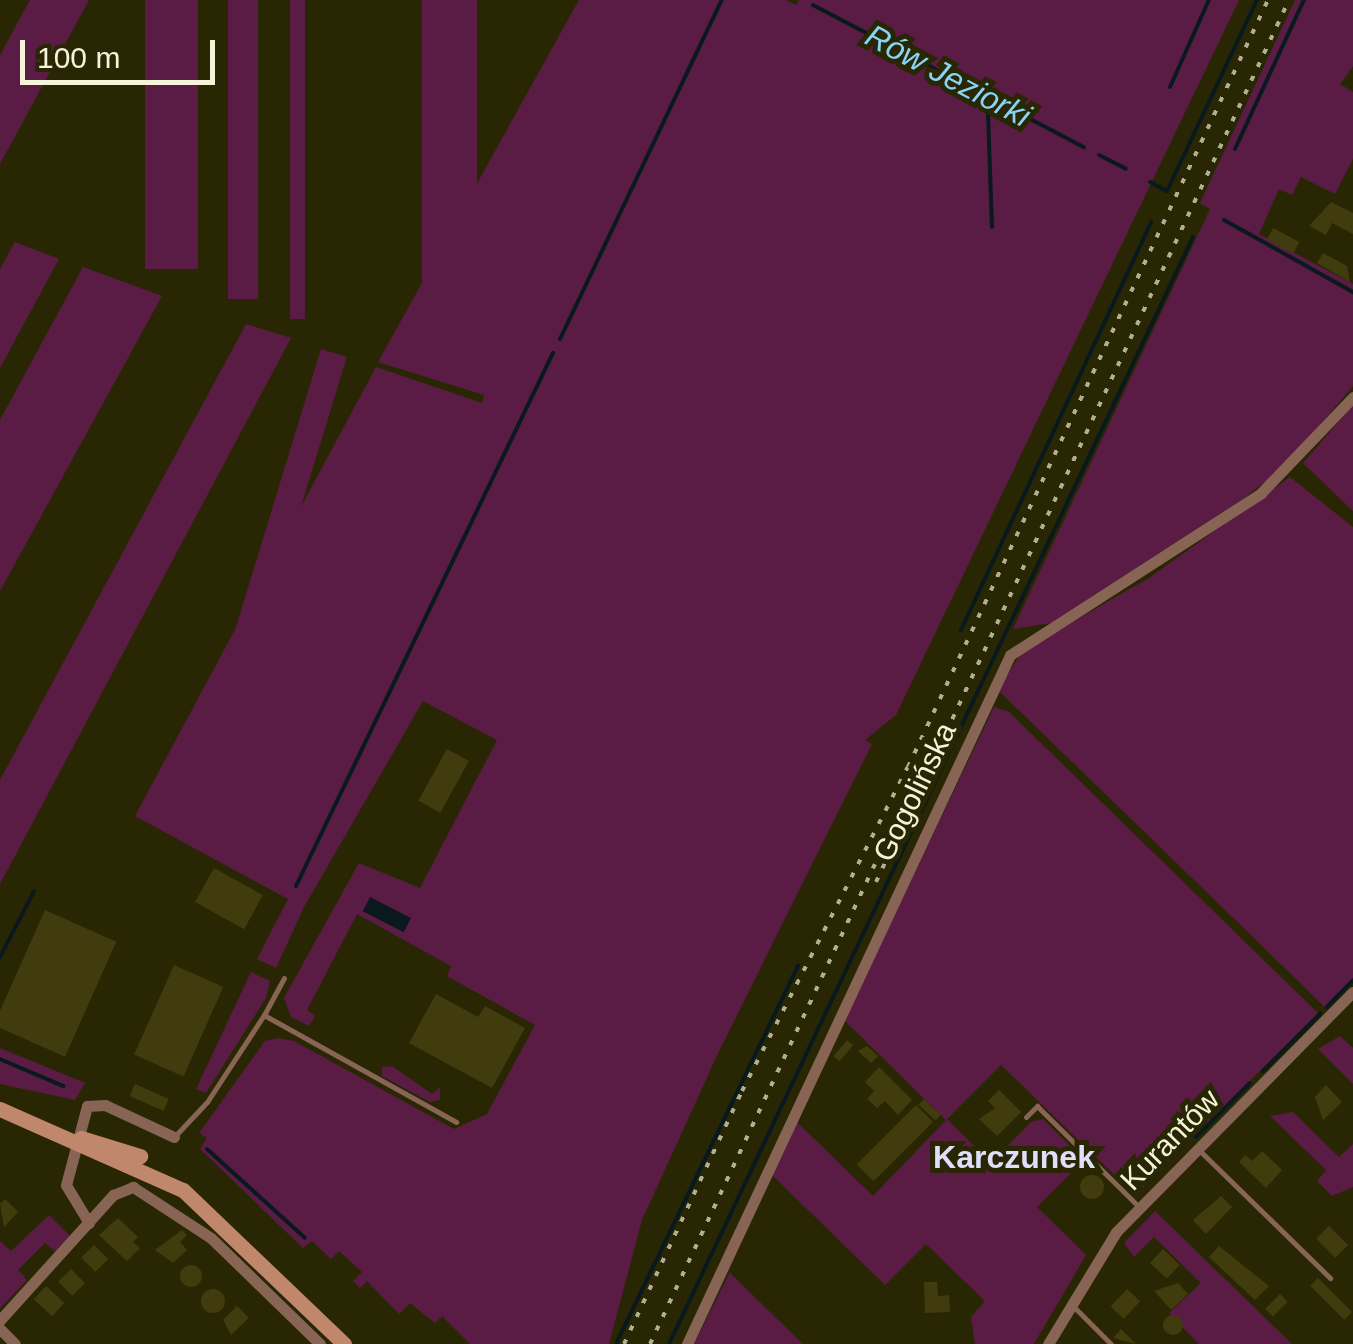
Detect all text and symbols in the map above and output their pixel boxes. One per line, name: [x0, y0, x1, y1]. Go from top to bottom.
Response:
water label: Rów Jeziorki: [859, 16, 1037, 136]
scale bar: [25, 20, 220, 82]
text: 100 m: [37, 41, 120, 74]
street label: Gogolińska: [866, 717, 964, 867]
street label: Kurantów: [1113, 1082, 1227, 1198]
district label: Karczunek: [933, 1138, 1095, 1176]

